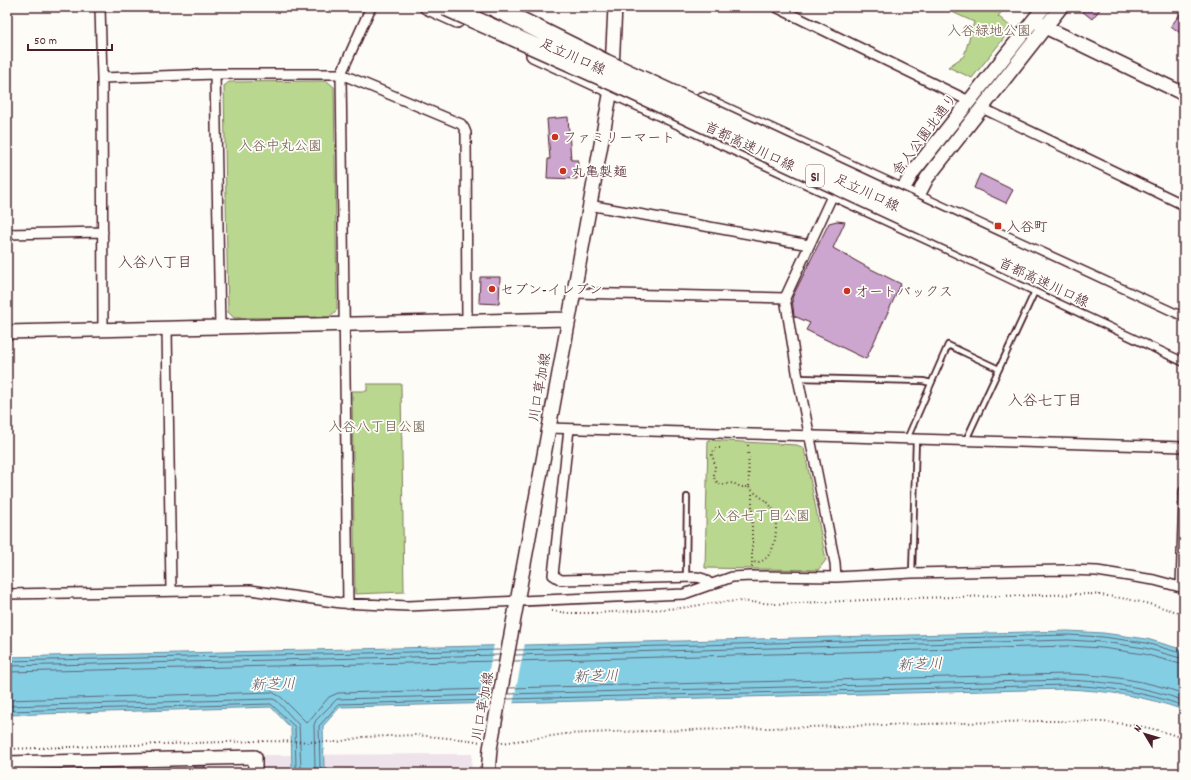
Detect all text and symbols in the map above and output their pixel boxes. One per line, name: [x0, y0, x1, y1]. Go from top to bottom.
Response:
park label: 入谷緑地公園: [947, 22, 1031, 42]
scale bar: [28, 26, 112, 52]
text: 50 m: [34, 33, 57, 50]
street label: 足立川口線: [536, 34, 608, 81]
street label: 舎人公園北通り: [888, 90, 963, 180]
street label: 首都高速川口線: [701, 118, 798, 178]
place label: ファミリーマート: [563, 129, 675, 149]
marker: ファミリーマート: [550, 132, 560, 142]
park label: 入谷中丸公園: [238, 137, 322, 157]
place label: 丸亀製麺: [571, 163, 627, 183]
road number: S1: [806, 165, 824, 187]
marker: 丸亀製麺: [558, 166, 568, 176]
street label: 足立川口線: [830, 170, 902, 218]
place label: 入谷町: [1006, 218, 1048, 238]
marker: 入谷町: [993, 221, 1003, 231]
district label: 入谷八丁目: [117, 253, 193, 275]
street label: 首都高速川口線: [995, 254, 1092, 314]
place label: セブン-イレブン: [500, 281, 603, 301]
place label: オートバックス: [855, 283, 953, 303]
marker: セブン-イレブン: [487, 284, 497, 294]
marker: オートバックス: [842, 286, 852, 296]
street label: 川口草加線: [525, 351, 557, 424]
district label: 入谷七丁目: [1007, 391, 1083, 413]
park label: 入谷八丁目公園: [328, 418, 426, 438]
park label: 入谷七丁目公園: [712, 507, 810, 527]
water label: 新芝川: [897, 654, 943, 678]
water label: 新芝川: [573, 666, 619, 690]
street label: 川口草加線: [468, 670, 500, 743]
water label: 新芝川: [250, 675, 296, 697]
north arrow: [1125, 714, 1165, 754]
text: N: [1131, 722, 1147, 736]

